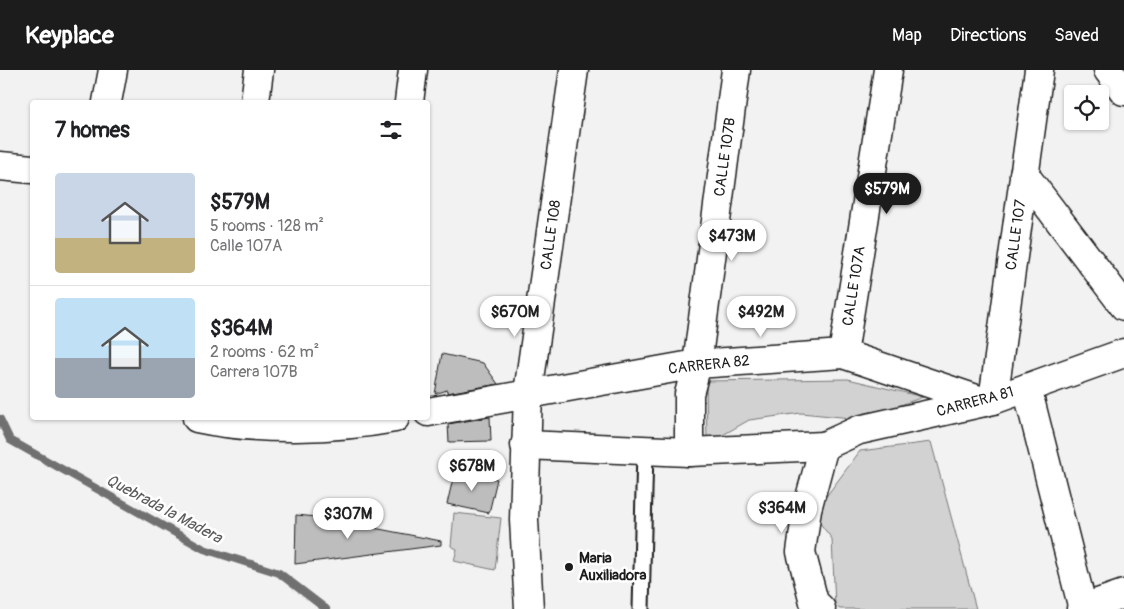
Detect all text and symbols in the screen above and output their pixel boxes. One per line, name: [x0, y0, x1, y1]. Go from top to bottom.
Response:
text: Keyplace: [25, 21, 114, 50]
text: Map: [892, 24, 922, 47]
text: Directions: [950, 24, 1026, 47]
text: Saved: [1054, 24, 1099, 47]
map controls: [1064, 85, 1109, 130]
button: locate: [1064, 85, 1109, 130]
icon: filters: [377, 116, 405, 144]
street label: CALLE 107B: [710, 116, 740, 198]
text: 7 homes: [55, 117, 130, 144]
pin: $579M: [852, 172, 922, 215]
text: $579M: [864, 179, 910, 199]
text: $579M: [210, 189, 270, 216]
icon: home: [95, 193, 155, 253]
street label: CALLE 108: [537, 198, 565, 271]
street label: CALLE 107: [1002, 198, 1030, 271]
text: 5 rooms · 128 m²: [210, 216, 324, 236]
pin: $473M: [697, 220, 767, 262]
text: $473M: [709, 226, 755, 246]
text: Calle 107A: [210, 236, 282, 256]
street label: CALLE 107A: [838, 244, 870, 327]
pin: $670M: [480, 296, 550, 338]
pin: $492M: [726, 296, 796, 338]
text: $670M: [491, 302, 539, 322]
text: $492M: [738, 302, 784, 322]
text: $364M: [210, 315, 273, 342]
icon: home: [95, 318, 155, 378]
text: 2 rooms · 62 m²: [210, 342, 319, 362]
street label: CARRERA 82: [667, 351, 751, 379]
text: Carrera 107B: [210, 362, 298, 382]
street label: CARRERA 81: [934, 383, 1016, 421]
pin: $678M: [437, 450, 507, 492]
text: $678M: [449, 456, 495, 476]
water label: Quebrada la Madera: [103, 470, 227, 549]
pin: $364M: [747, 492, 817, 534]
pin: $307M: [313, 498, 383, 540]
text: $364M: [758, 498, 806, 518]
text: $307M: [324, 504, 372, 524]
place label: Maria Auxiliadora: [579, 549, 647, 585]
marker: Maria Auxiliadora: [563, 561, 575, 573]

